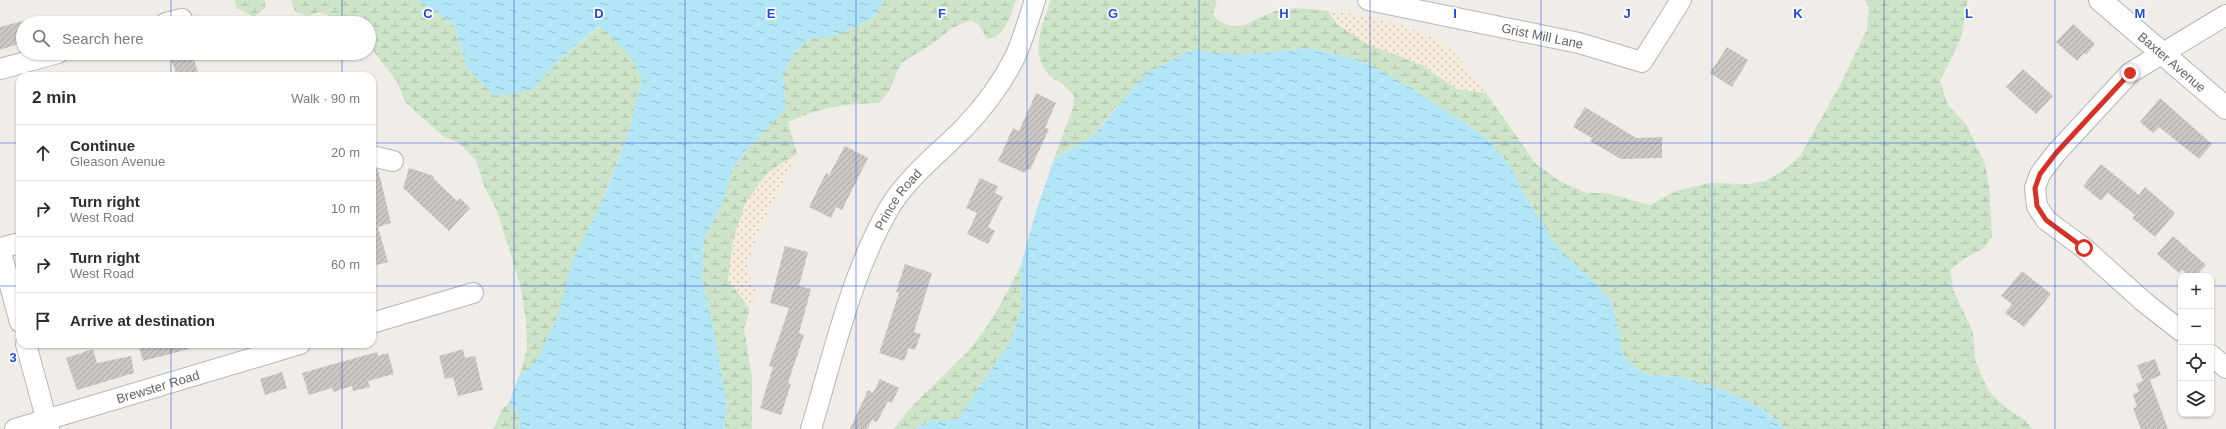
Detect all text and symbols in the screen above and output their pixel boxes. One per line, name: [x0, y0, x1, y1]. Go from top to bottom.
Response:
text: C: [423, 6, 433, 21]
text: D: [594, 6, 604, 21]
text: E: [767, 6, 776, 21]
text: F: [938, 6, 946, 21]
text: G: [1108, 6, 1118, 21]
text: H: [1279, 6, 1289, 21]
text: I: [1453, 6, 1457, 21]
text: J: [1623, 6, 1631, 21]
text: K: [1793, 6, 1803, 21]
text: L: [1965, 6, 1973, 21]
text: M: [2135, 6, 2145, 21]
search box: [16, 16, 376, 60]
street label: Grist Mill Lane: [1500, 20, 1585, 51]
icon: search: [30, 27, 52, 49]
street label: Baxter Avenue: [2135, 29, 2209, 95]
text: Search here: [62, 30, 144, 47]
route end: [2121, 64, 2139, 82]
text: 2 min: [32, 88, 76, 107]
text: Walk · 90 m: [291, 91, 360, 106]
text: Continue: [70, 137, 135, 154]
icon: ahead: [32, 142, 54, 164]
text: 20 m: [331, 145, 360, 160]
text: Gleason Avenue: [70, 154, 165, 169]
street label: Prince Road: [871, 166, 924, 232]
text: Turn right: [70, 193, 140, 210]
icon: right: [32, 198, 54, 220]
text: 10 m: [331, 201, 360, 216]
text: West Road: [70, 210, 134, 225]
route start: [2075, 239, 2093, 257]
text: Turn right: [70, 249, 140, 266]
icon: right: [32, 254, 54, 276]
text: 60 m: [331, 257, 360, 272]
text: West Road: [70, 266, 134, 281]
map controls: [2178, 273, 2214, 417]
button: +: [2178, 273, 2214, 309]
button: −: [2178, 309, 2214, 345]
icon: arrive: [32, 310, 54, 332]
text: Arrive at destination: [70, 312, 215, 329]
button: locate: [2178, 345, 2214, 381]
text: 3: [9, 350, 17, 365]
street label: Brewster Road: [114, 367, 201, 406]
button: layers: [2178, 381, 2214, 417]

